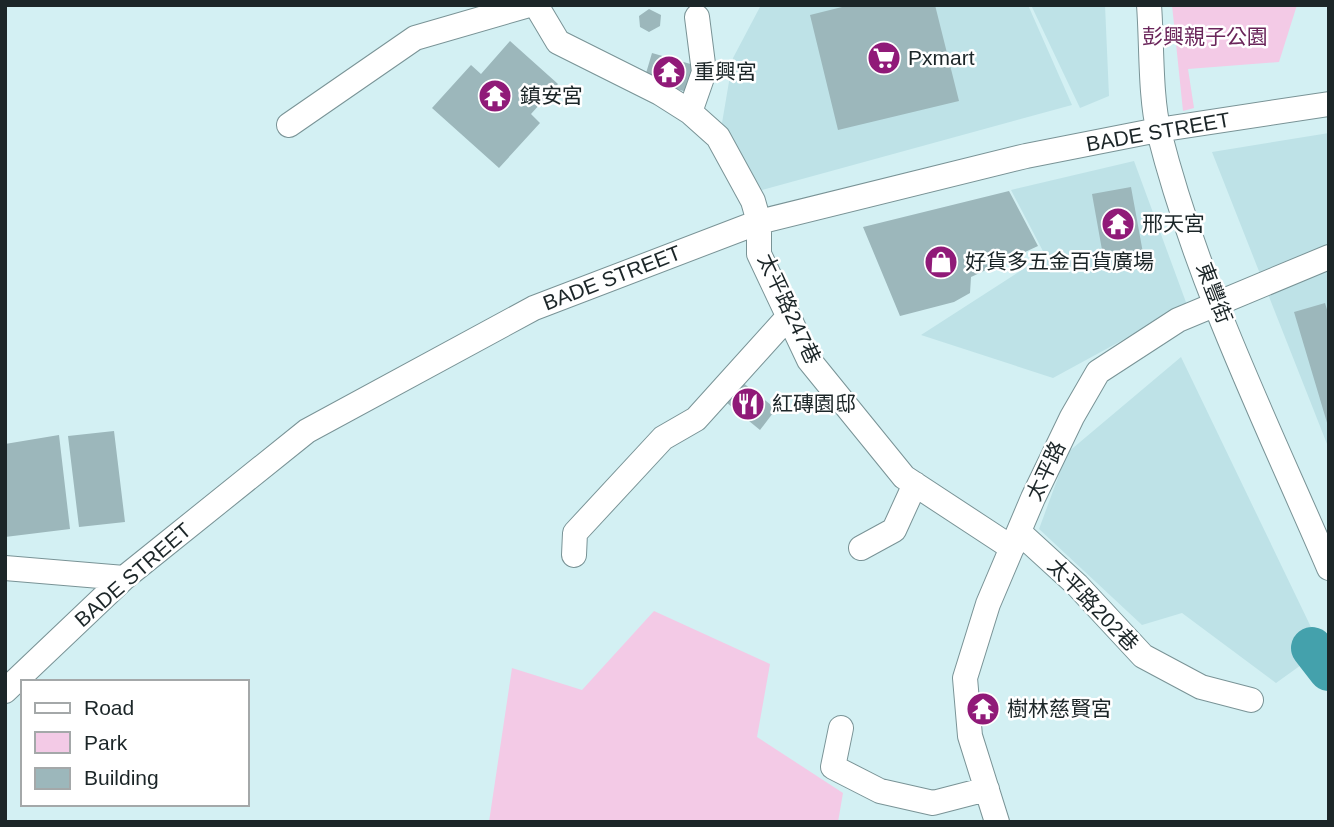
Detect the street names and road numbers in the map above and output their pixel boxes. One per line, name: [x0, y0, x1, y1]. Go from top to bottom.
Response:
street label: BADE STREET: [1084, 107, 1232, 155]
street label: BADE STREET: [540, 241, 684, 314]
street label: 太平路247巷: [754, 250, 825, 368]
street label: 東豐街: [1192, 259, 1236, 326]
street label: 太平路: [1022, 437, 1069, 504]
street label: BADE STREET: [70, 518, 195, 631]
street label: 太平路202巷: [1044, 554, 1143, 655]

